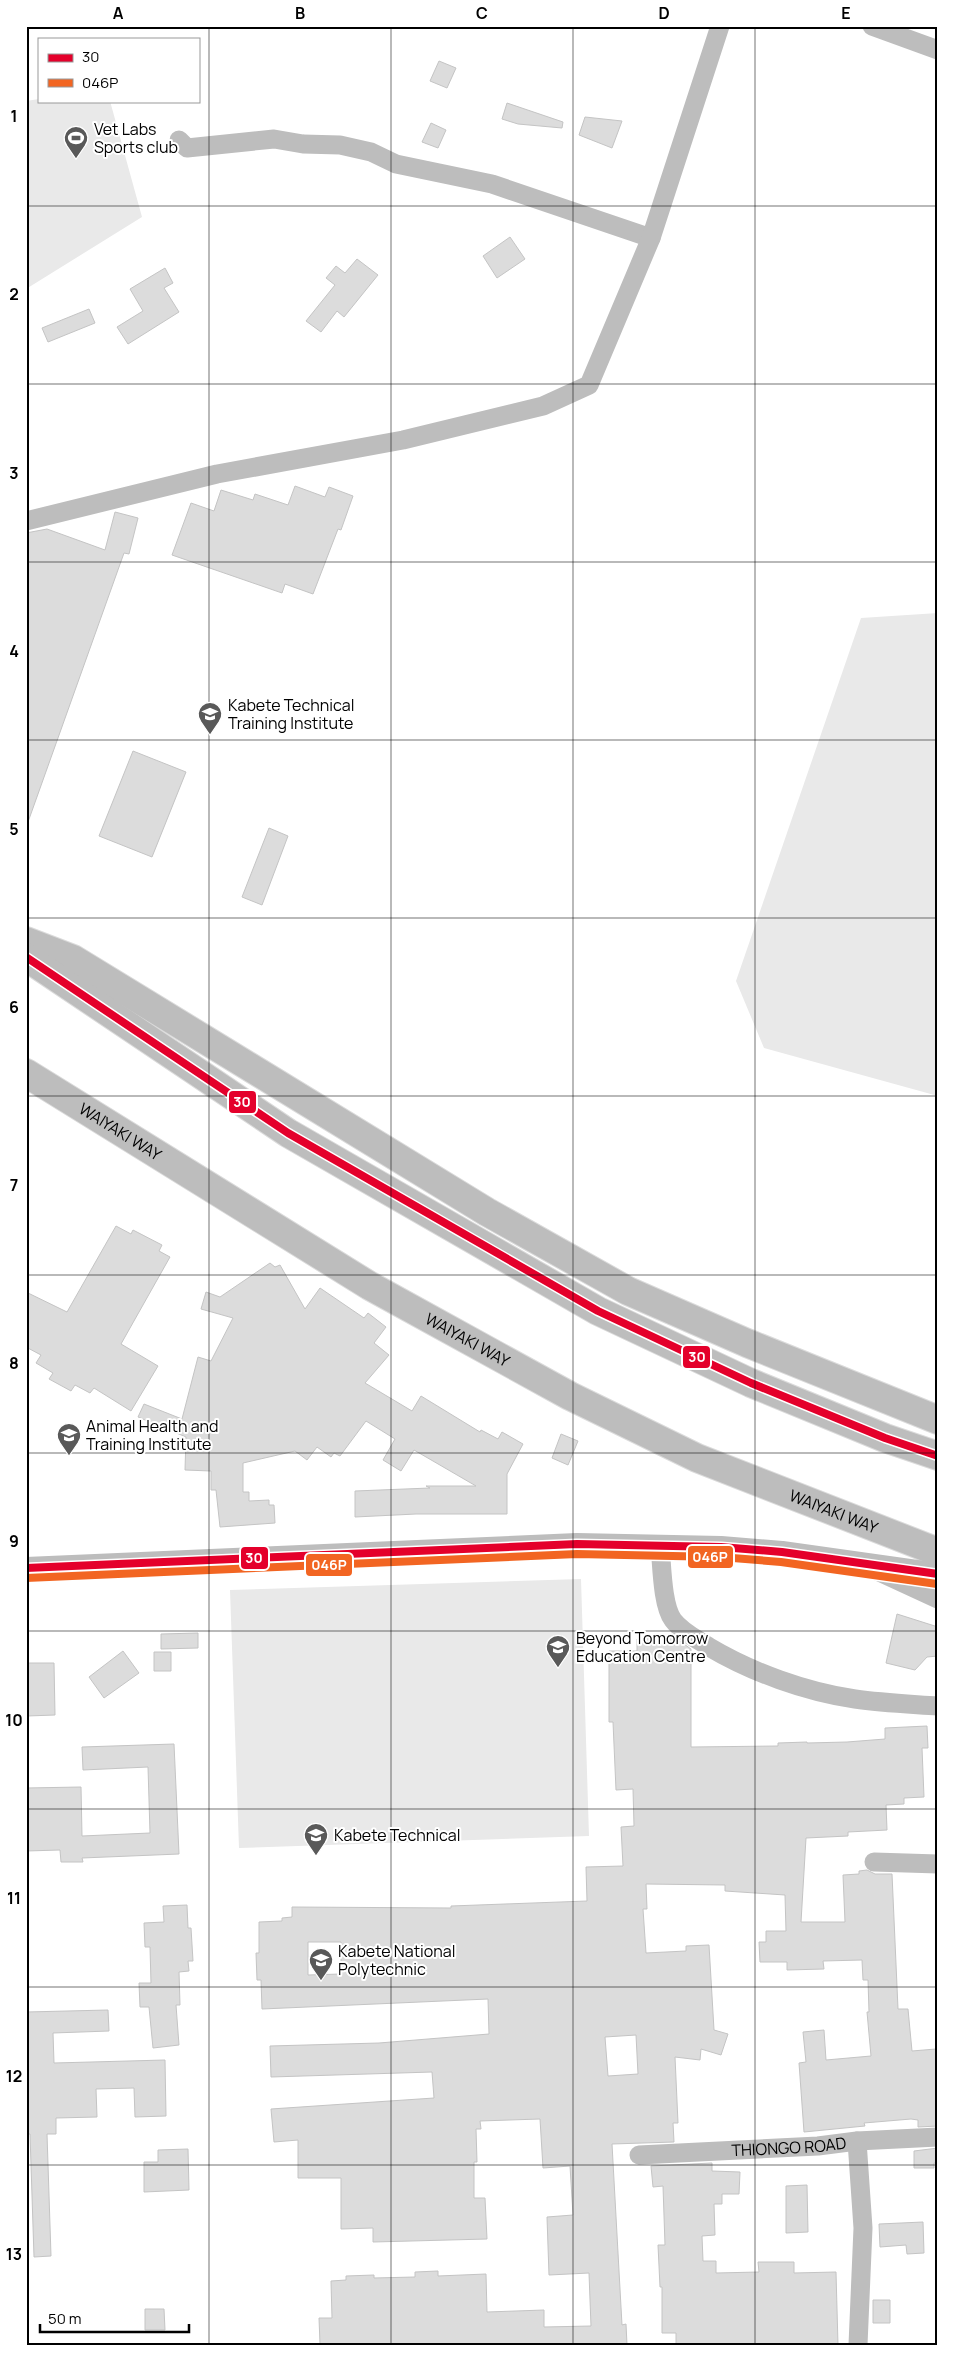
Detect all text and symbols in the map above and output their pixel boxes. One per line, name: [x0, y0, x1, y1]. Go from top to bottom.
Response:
text: A: [113, 2, 124, 24]
text: B: [295, 2, 305, 24]
text: C: [476, 2, 488, 24]
text: D: [658, 2, 670, 24]
text: E: [841, 2, 851, 24]
legend: [38, 38, 200, 102]
text: 30: [82, 46, 99, 67]
text: 046P: [82, 72, 118, 93]
text: 1: [10, 105, 18, 127]
place label: Vet Labs Sports club: [94, 118, 178, 158]
sports icon: Vet Labs Sports club: [63, 125, 89, 159]
text: 2: [9, 283, 19, 305]
text: 3: [9, 462, 19, 484]
text: 4: [9, 640, 19, 662]
place label: Kabete Technical Training Institute: [228, 694, 355, 734]
school or university icon: Kabete Technical Training Institute: [197, 701, 223, 735]
text: 5: [9, 818, 19, 840]
text: 6: [9, 996, 19, 1018]
line badge: 30: [228, 1090, 257, 1114]
text: 30: [233, 1092, 251, 1111]
street label: WAIYAKI WAY: [75, 1097, 166, 1165]
text: 7: [10, 1174, 18, 1196]
street label: WAIYAKI WAY: [421, 1308, 514, 1372]
line badge: 30: [682, 1345, 711, 1369]
text: 30: [688, 1347, 706, 1366]
text: 8: [9, 1352, 19, 1374]
place label: Animal Health and Training Institute: [86, 1415, 218, 1455]
school or university icon: Animal Health and Training Institute: [56, 1422, 82, 1456]
street label: WAIYAKI WAY: [786, 1484, 881, 1539]
text: 9: [9, 1530, 19, 1552]
line badge: 046P: [687, 1545, 734, 1569]
line badge: 30: [240, 1546, 269, 1570]
text: 046P: [692, 1547, 728, 1566]
text: 30: [245, 1548, 263, 1567]
line badge: 046P: [305, 1553, 353, 1577]
text: 046P: [311, 1555, 347, 1574]
place label: Beyond Tomorrow Education Centre: [576, 1627, 708, 1667]
school or university icon: Beyond Tomorrow Education Centre: [545, 1634, 571, 1668]
text: 10: [5, 1709, 23, 1731]
school or university icon: Kabete Technical: [303, 1822, 329, 1856]
place label: Kabete Technical: [334, 1824, 461, 1846]
text: 11: [7, 1887, 21, 1909]
place label: Kabete National Polytechnic: [338, 1940, 455, 1980]
school or university icon: Kabete National Polytechnic: [308, 1947, 334, 1981]
text: 12: [6, 2065, 22, 2087]
street label: THIONGO ROAD: [731, 2131, 848, 2161]
text: 13: [6, 2243, 22, 2265]
scale bar: [40, 2301, 189, 2333]
text: 50 m: [48, 2308, 82, 2329]

